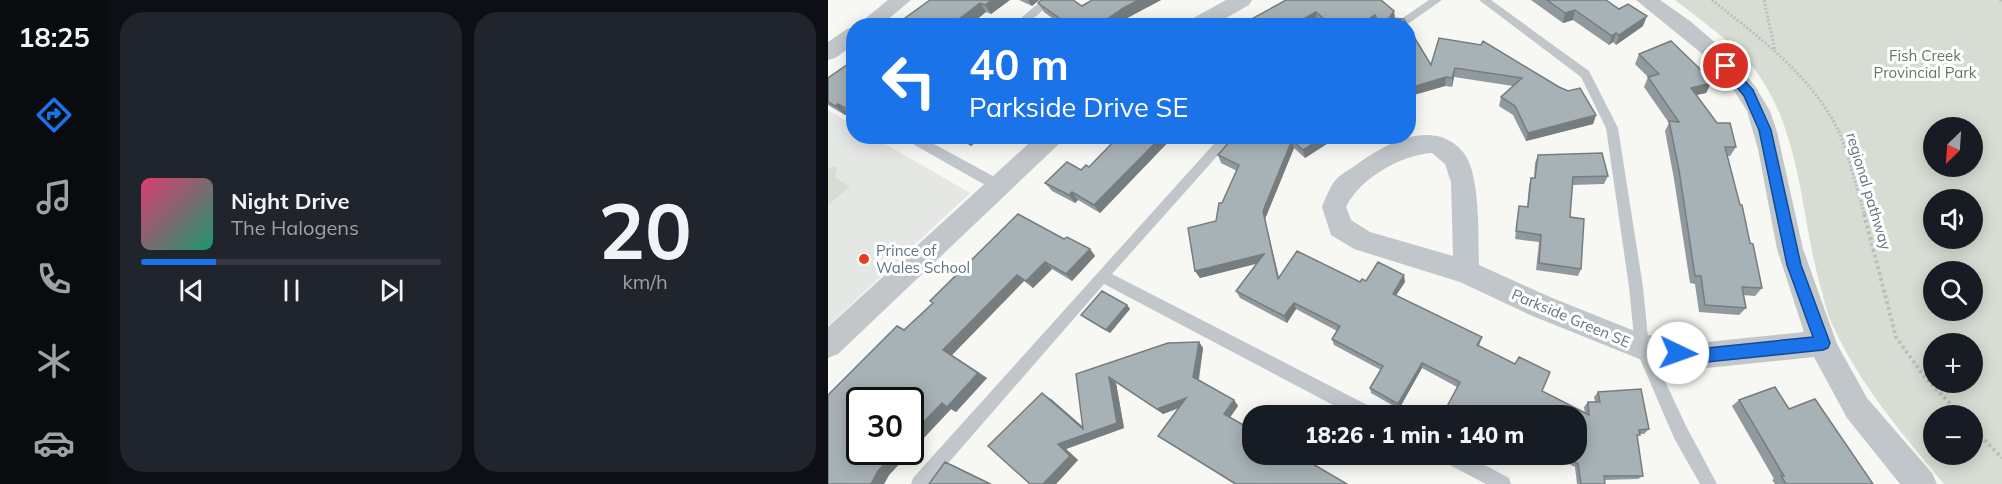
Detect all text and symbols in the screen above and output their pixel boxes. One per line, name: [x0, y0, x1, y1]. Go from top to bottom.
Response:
text: 18:25: [18, 20, 90, 54]
text: 40 m: [969, 38, 1069, 91]
pin: [1700, 40, 1751, 91]
icon: left: [870, 42, 948, 120]
park label: Fish Creek Provincial Park: [1874, 46, 1977, 82]
icon: arrive: [1709, 49, 1742, 82]
text: Parkside Drive SE: [969, 90, 1188, 124]
icon: directions: [33, 94, 75, 136]
north arrow: [1923, 117, 1983, 177]
map controls: [1923, 117, 1983, 465]
street label: regional pathway: [1842, 130, 1896, 252]
icon: music: [33, 176, 75, 218]
text: 20: [598, 181, 692, 279]
text: Night Drive: [231, 187, 350, 215]
button: sound: [1923, 189, 1983, 249]
text: The Halogens: [231, 215, 359, 240]
place label: Prince of Wales School: [876, 241, 970, 277]
marker: Prince of Wales School: [857, 252, 871, 266]
icon: phone: [33, 258, 75, 300]
button: search: [1923, 261, 1983, 321]
text: km/h: [622, 269, 668, 294]
icon: previous: [175, 274, 208, 307]
icon: pause: [275, 274, 308, 307]
icon: next: [375, 274, 408, 307]
street label: Parkside Green SE: [1509, 284, 1633, 352]
position arrow: [1646, 321, 1710, 385]
button: +: [1923, 333, 1983, 393]
icon: climate: [33, 340, 75, 382]
speed limit sign: 30: [846, 387, 924, 465]
button: −: [1923, 405, 1983, 465]
text: 18:26 · 1 min · 140 m: [1305, 421, 1524, 449]
icon: car: [33, 422, 75, 464]

